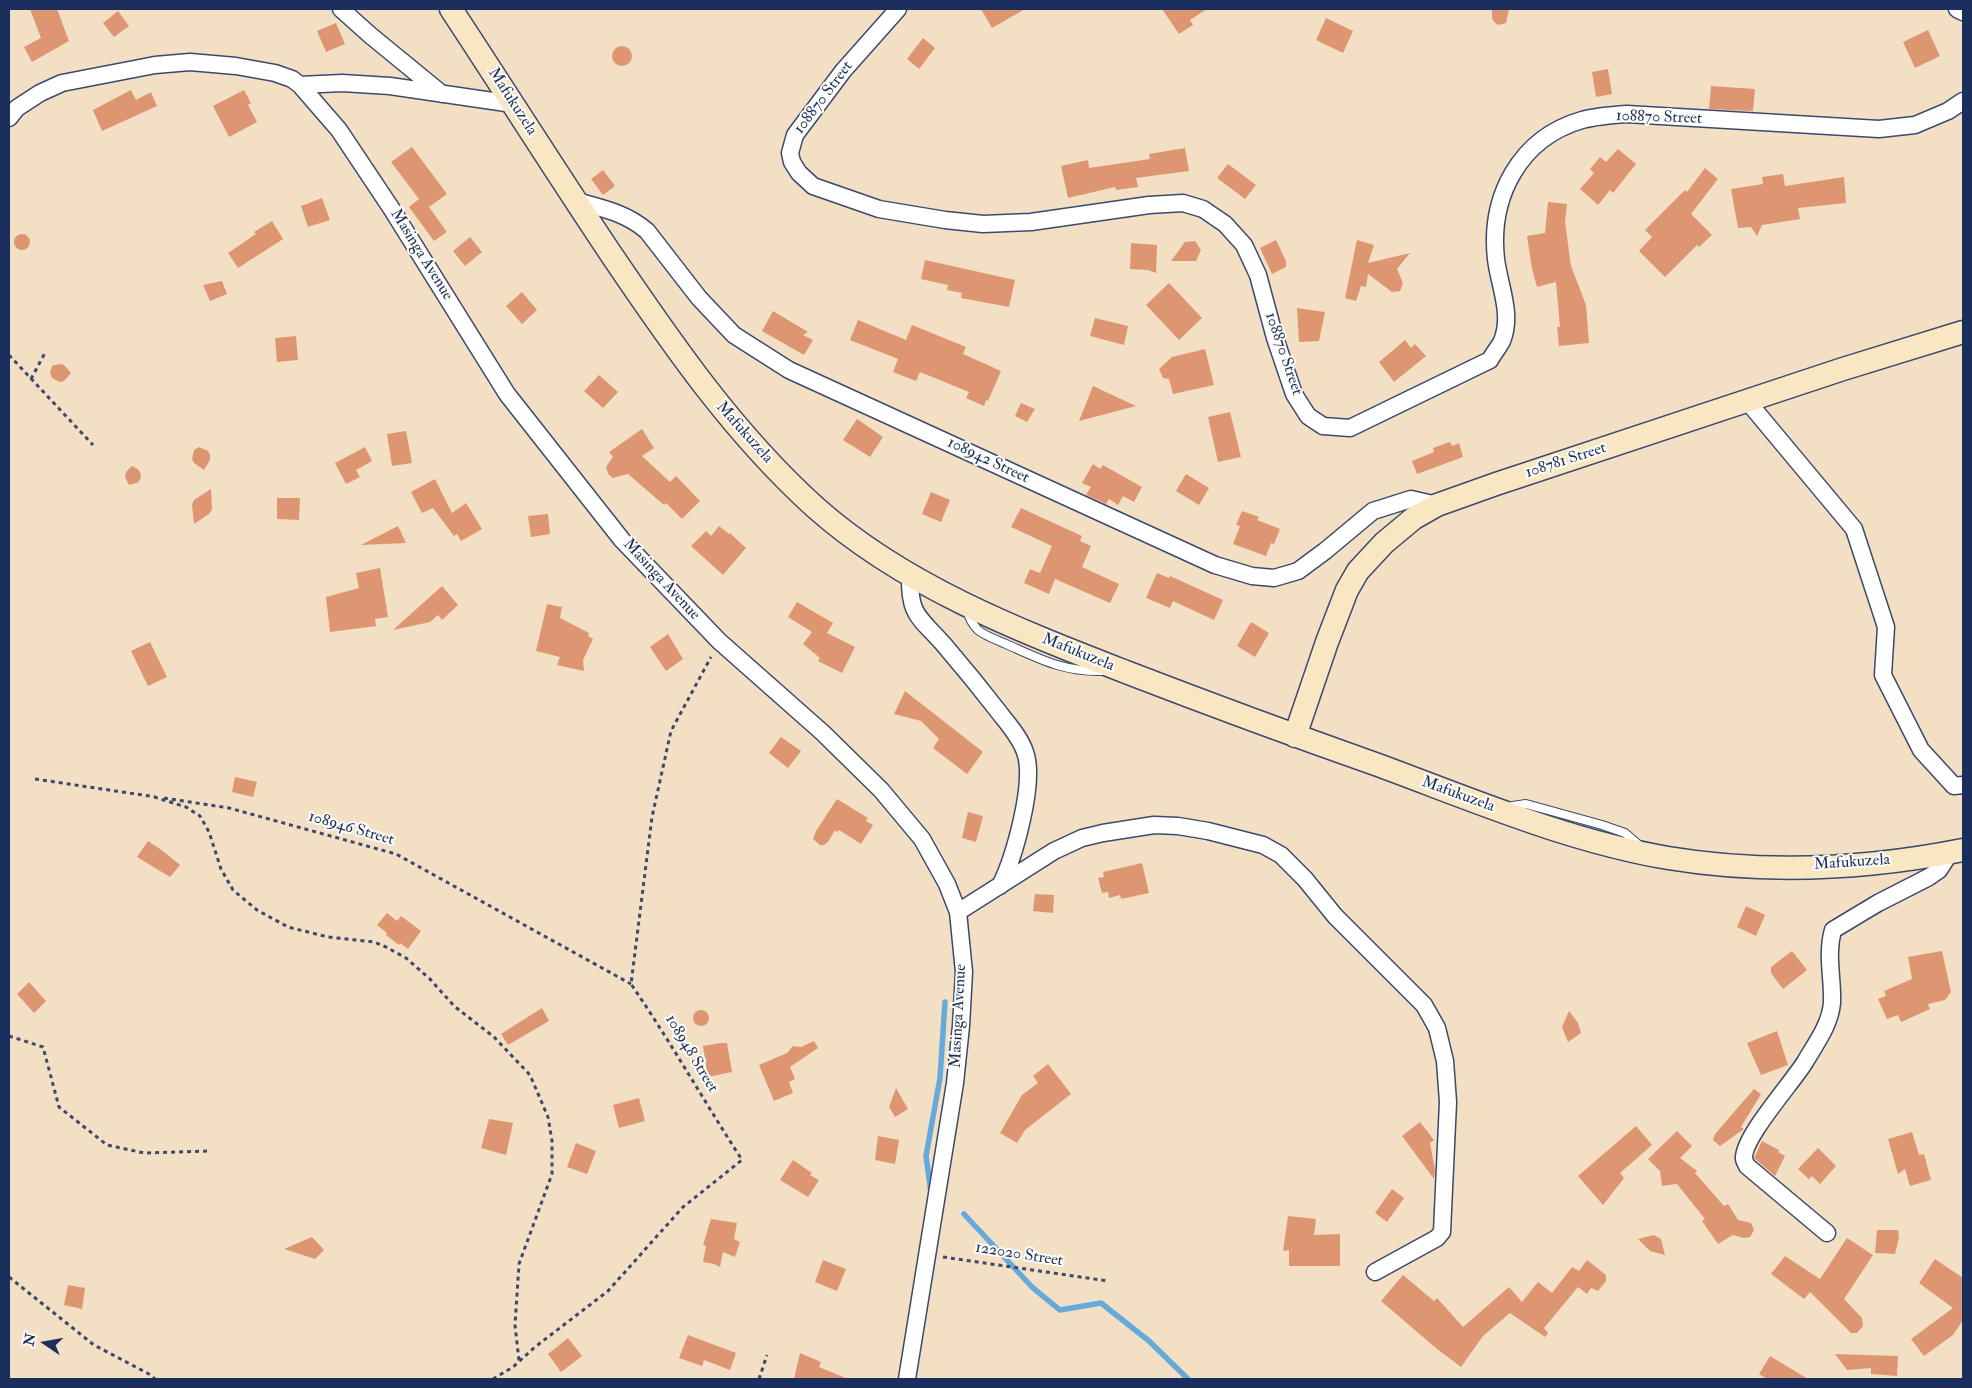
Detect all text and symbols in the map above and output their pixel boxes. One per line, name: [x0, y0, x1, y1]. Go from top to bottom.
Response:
street label: 108870 Street: [790, 58, 858, 138]
street label: Mafukuzela: [483, 65, 541, 139]
street label: 108870 Street: [1616, 107, 1702, 129]
street label: Masinga Avenue: [385, 206, 457, 304]
street label: 108870 Street: [1260, 310, 1306, 398]
street label: Mafukuzela: [711, 398, 777, 468]
street label: 108942 Street: [944, 434, 1032, 488]
street label: 108781 Street: [1523, 439, 1609, 483]
street label: Masinga Avenue: [618, 535, 704, 625]
street label: Mafukuzela: [1039, 630, 1117, 676]
street label: Mafukuzela: [1419, 773, 1497, 817]
street label: 108946 Street: [306, 808, 396, 850]
street label: Mafukuzela: [1813, 851, 1891, 875]
street label: Masinga Avenue: [947, 964, 971, 1068]
street label: 108948 Street: [660, 1012, 722, 1096]
street label: 122020 Street: [974, 1239, 1064, 1271]
north arrow: [20, 1318, 70, 1368]
text: N: [20, 1332, 39, 1348]

